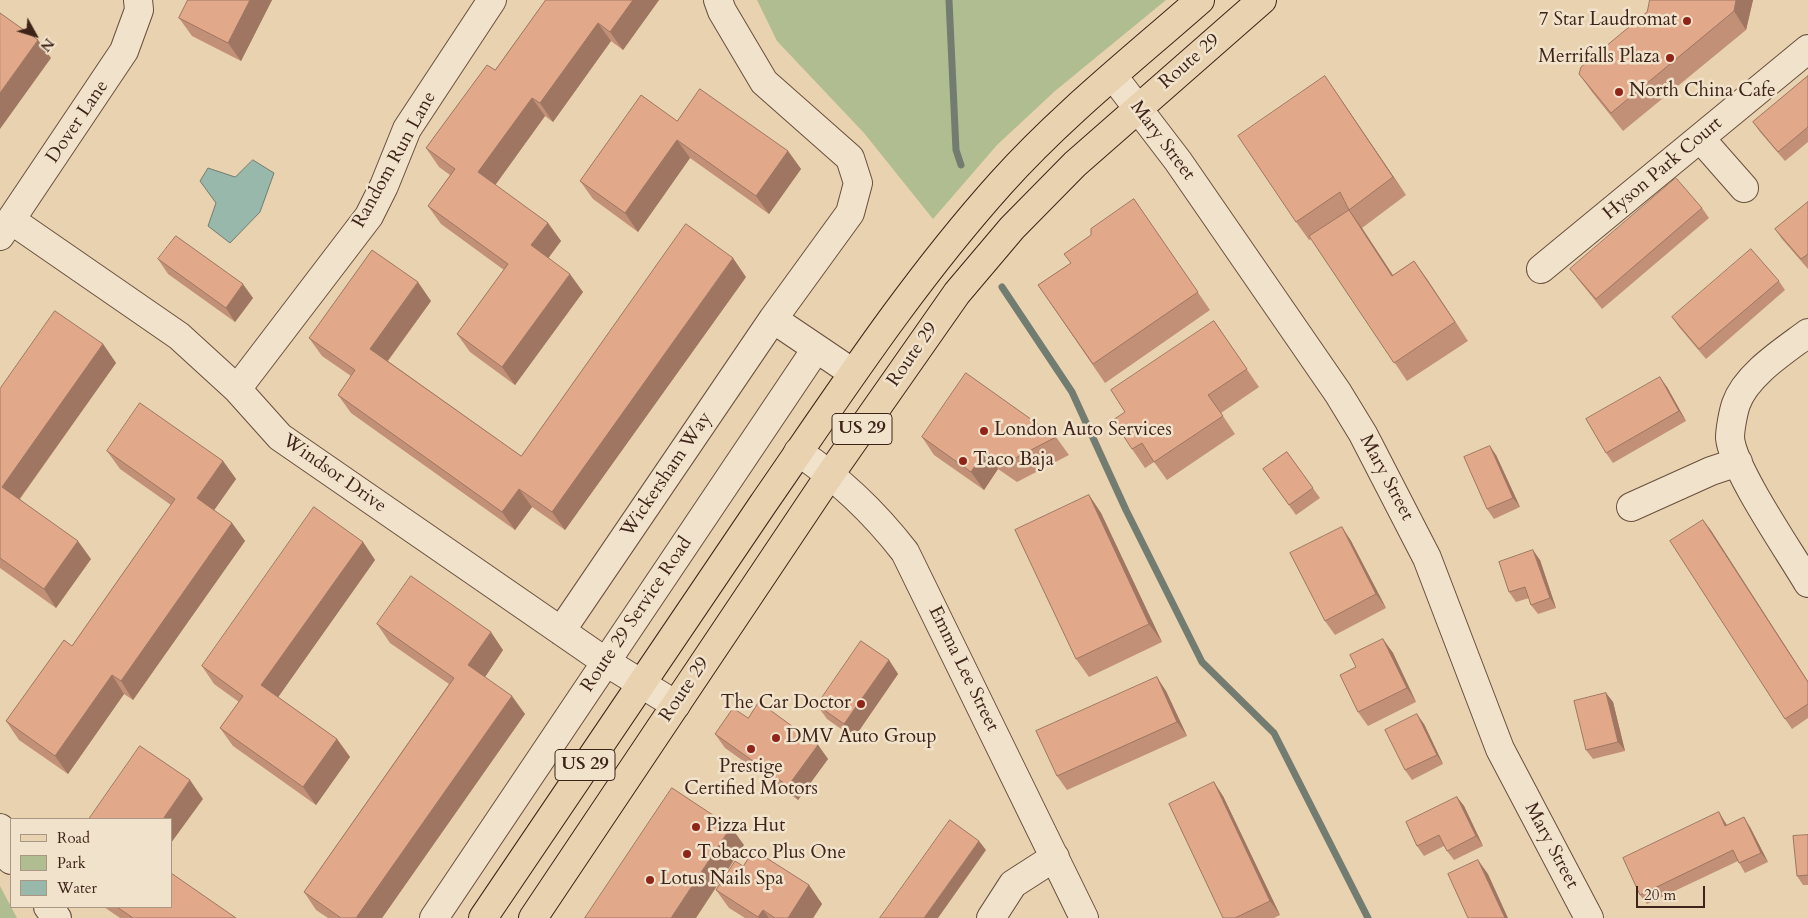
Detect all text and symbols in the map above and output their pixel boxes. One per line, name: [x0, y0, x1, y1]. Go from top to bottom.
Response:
north arrow: [10, 10, 60, 60]
place label: 7 Star Laudromat: [1539, 10, 1677, 32]
marker: 7 Star Laudromat: [1681, 15, 1693, 27]
street label: Route 29: [1155, 29, 1225, 95]
text: N: [36, 34, 58, 55]
place label: Merrifalls Plaza: [1538, 47, 1660, 69]
marker: Merrifalls Plaza: [1664, 52, 1676, 64]
street label: Dover Lane: [42, 76, 114, 168]
place label: North China Cafe: [1629, 81, 1776, 103]
marker: North China Cafe: [1613, 86, 1625, 98]
street label: Random Run Lane: [348, 88, 442, 232]
street label: Mary Street: [1125, 97, 1199, 185]
street label: Hyson Park Court: [1599, 113, 1727, 225]
street label: Route 29: [883, 319, 943, 391]
street label: Wickersham Way: [617, 408, 717, 542]
road number: US 29: [832, 414, 892, 444]
place label: London Auto Services: [994, 420, 1172, 442]
marker: London Auto Services: [978, 425, 990, 437]
street label: Windsor Drive: [278, 430, 390, 518]
street label: Mary Street: [1354, 431, 1418, 525]
place label: Taco Baja: [973, 450, 1054, 472]
marker: Taco Baja: [957, 455, 969, 467]
street label: Route 29 Service Road: [577, 533, 697, 697]
street label: Emma Lee Street: [923, 603, 1003, 735]
street label: Route 29: [655, 653, 715, 727]
place label: The Car Doctor: [721, 693, 851, 715]
marker: The Car Doctor: [855, 698, 867, 710]
place label: DMV Auto Group: [786, 727, 936, 749]
marker: DMV Auto Group: [770, 732, 782, 744]
marker: Prestige Certified Motors: [745, 743, 757, 755]
road number: US 29: [555, 750, 615, 780]
place label: Prestige Certified Motors: [684, 757, 818, 801]
street label: Mary Street: [1519, 799, 1583, 893]
place label: Pizza Hut: [706, 816, 785, 838]
legend: [10, 818, 172, 908]
marker: Pizza Hut: [690, 821, 702, 833]
text: Road: [57, 828, 90, 848]
place label: Tobacco Plus One: [697, 843, 846, 865]
marker: Tobacco Plus One: [681, 848, 693, 860]
text: Park: [57, 853, 86, 873]
place label: Lotus Nails Spa: [660, 869, 784, 891]
marker: Lotus Nails Spa: [644, 874, 656, 886]
scale bar: [1638, 876, 1707, 908]
text: Water: [57, 878, 97, 898]
text: 20 m: [1644, 885, 1676, 905]

